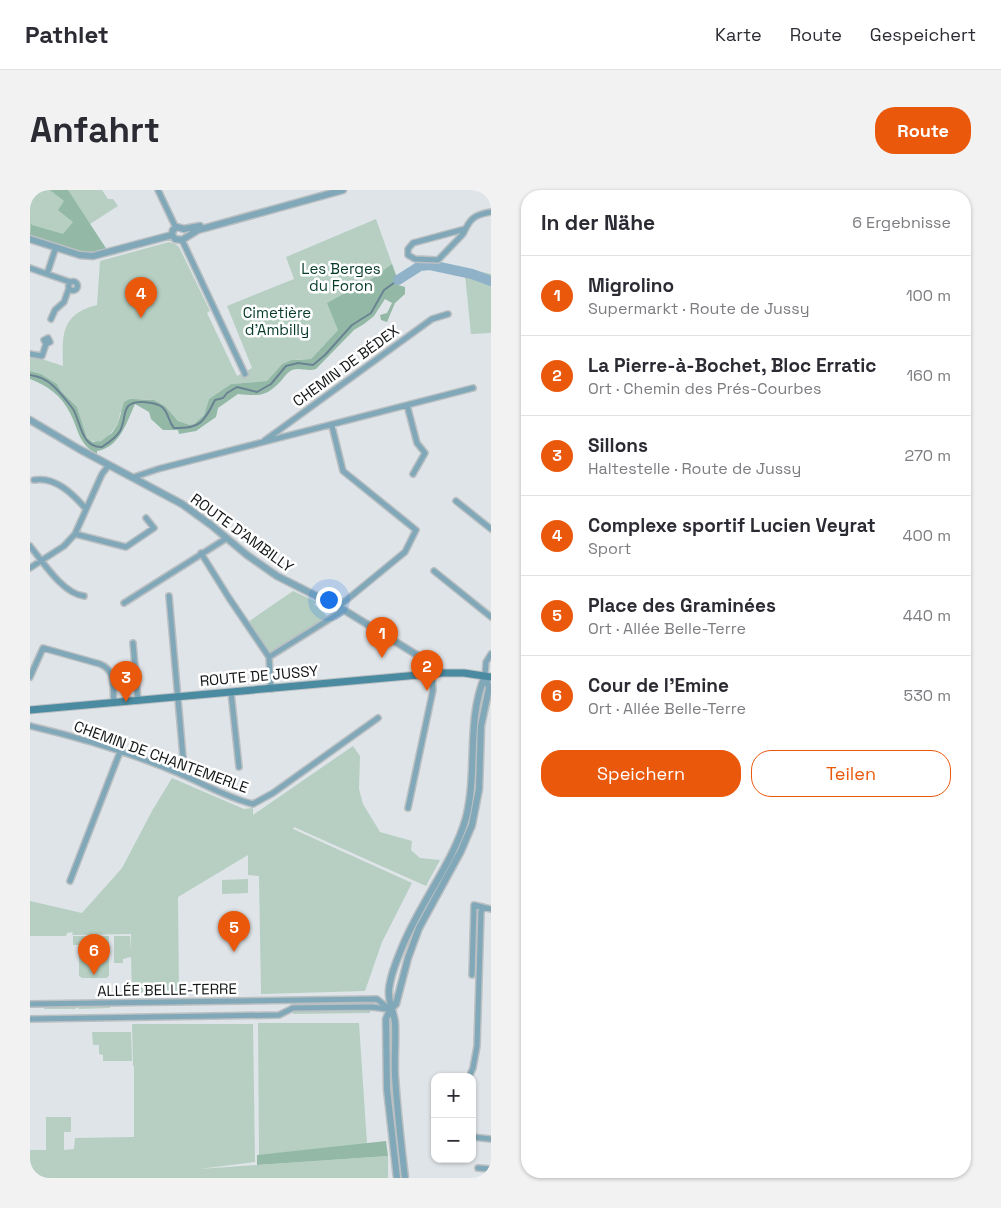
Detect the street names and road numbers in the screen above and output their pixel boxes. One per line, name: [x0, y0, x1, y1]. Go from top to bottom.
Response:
street label: CHEMIN DE BÉDEX: [289, 320, 403, 411]
street label: ROUTE D'AMBILLY: [187, 489, 297, 576]
street label: ROUTE DE JUSSY: [199, 661, 319, 690]
street label: CHEMIN DE CHANTEMERLE: [71, 716, 251, 797]
street label: ALLÉE BELLE-TERRE: [97, 979, 237, 1000]

